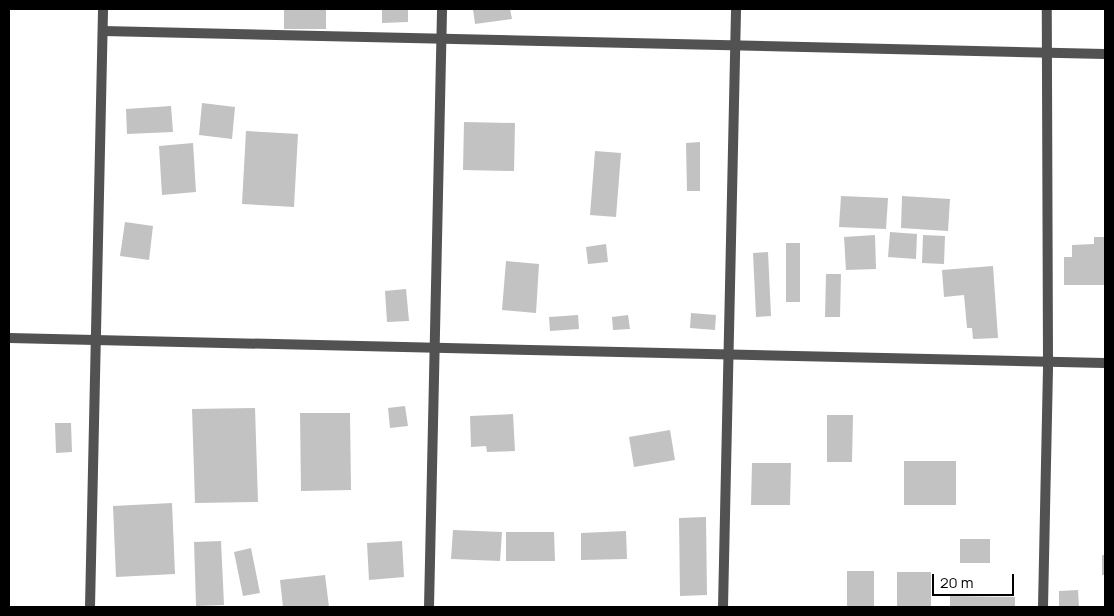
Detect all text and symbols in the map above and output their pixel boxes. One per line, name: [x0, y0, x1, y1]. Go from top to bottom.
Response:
scale bar: [934, 564, 1016, 596]
text: 20 m: [940, 572, 973, 593]

